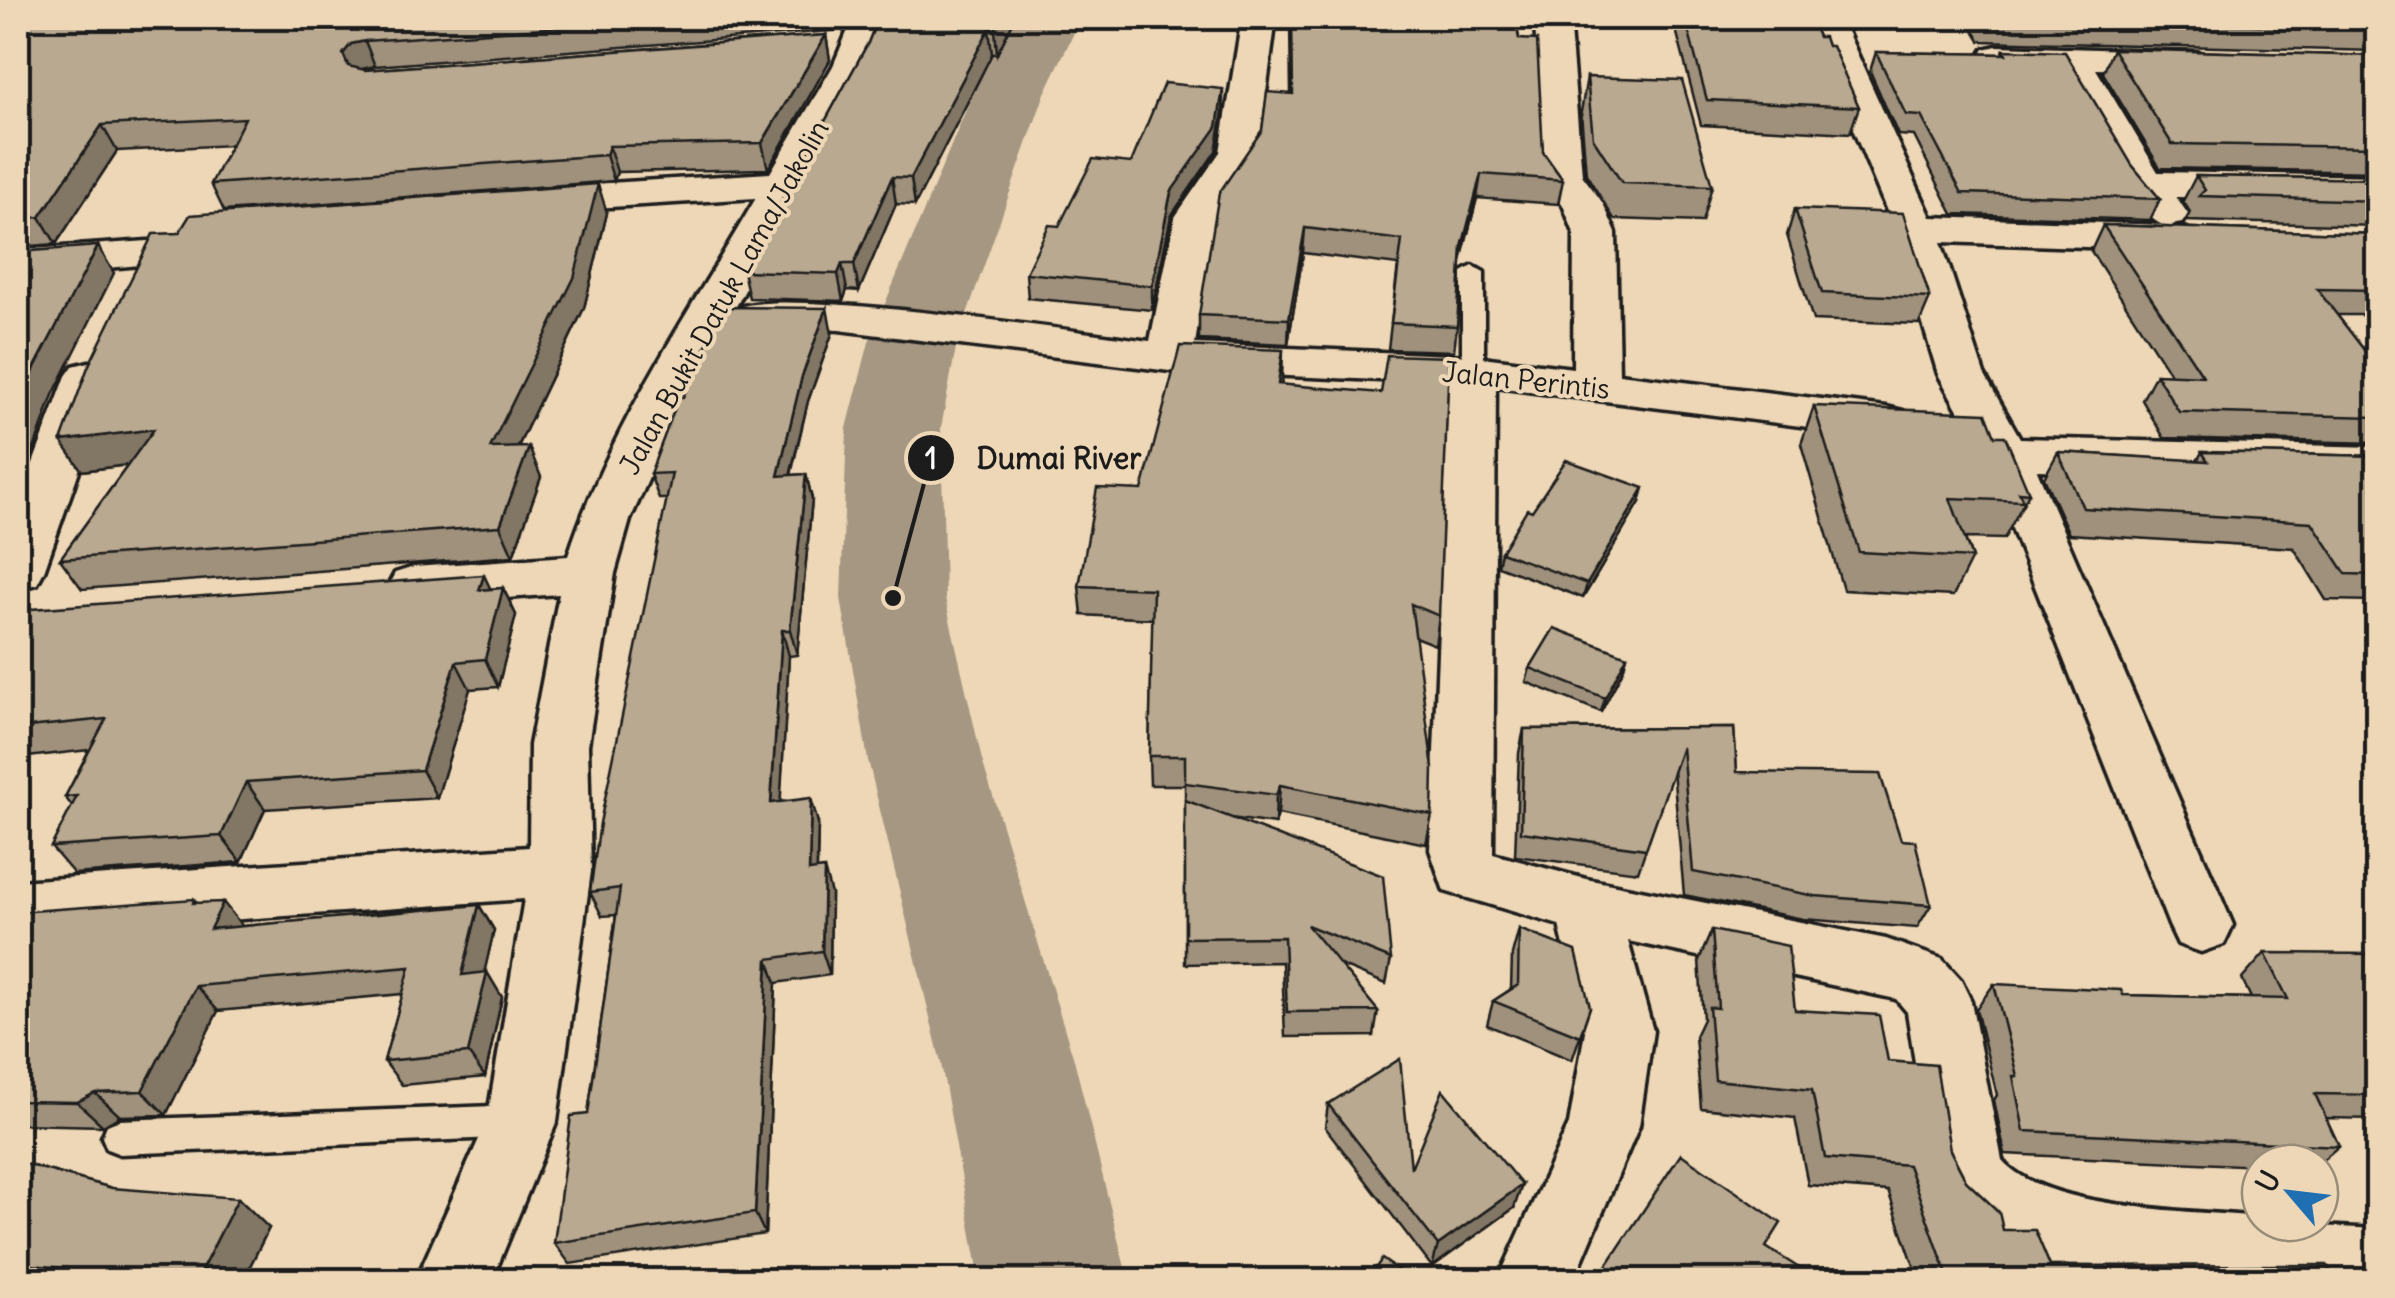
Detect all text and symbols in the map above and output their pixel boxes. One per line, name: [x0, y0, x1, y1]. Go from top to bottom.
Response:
street label: Jalan Bukit Datuk Lama/Jakolin: [611, 113, 837, 481]
street label: Jalan Perintis: [1440, 353, 1612, 407]
callout: Dumai River: [906, 428, 1161, 488]
text: 1: [925, 439, 937, 477]
text: Dumai River: [977, 439, 1142, 477]
north arrow: [2240, 1143, 2340, 1243]
text: U: [2248, 1164, 2288, 1198]

